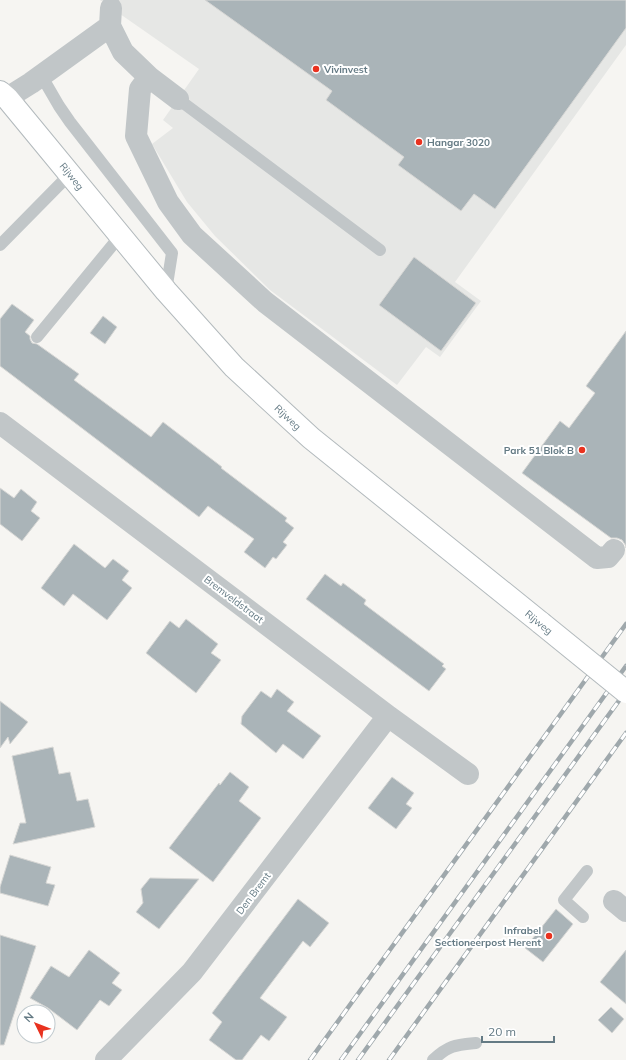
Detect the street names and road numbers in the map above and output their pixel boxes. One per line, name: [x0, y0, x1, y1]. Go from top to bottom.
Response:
street label: Rijweg: [57, 160, 87, 193]
street label: Rijweg: [272, 402, 304, 433]
street label: Bremveldstraat: [201, 573, 266, 626]
street label: Rijweg: [522, 607, 555, 637]
street label: Den Bremt: [233, 869, 274, 917]

